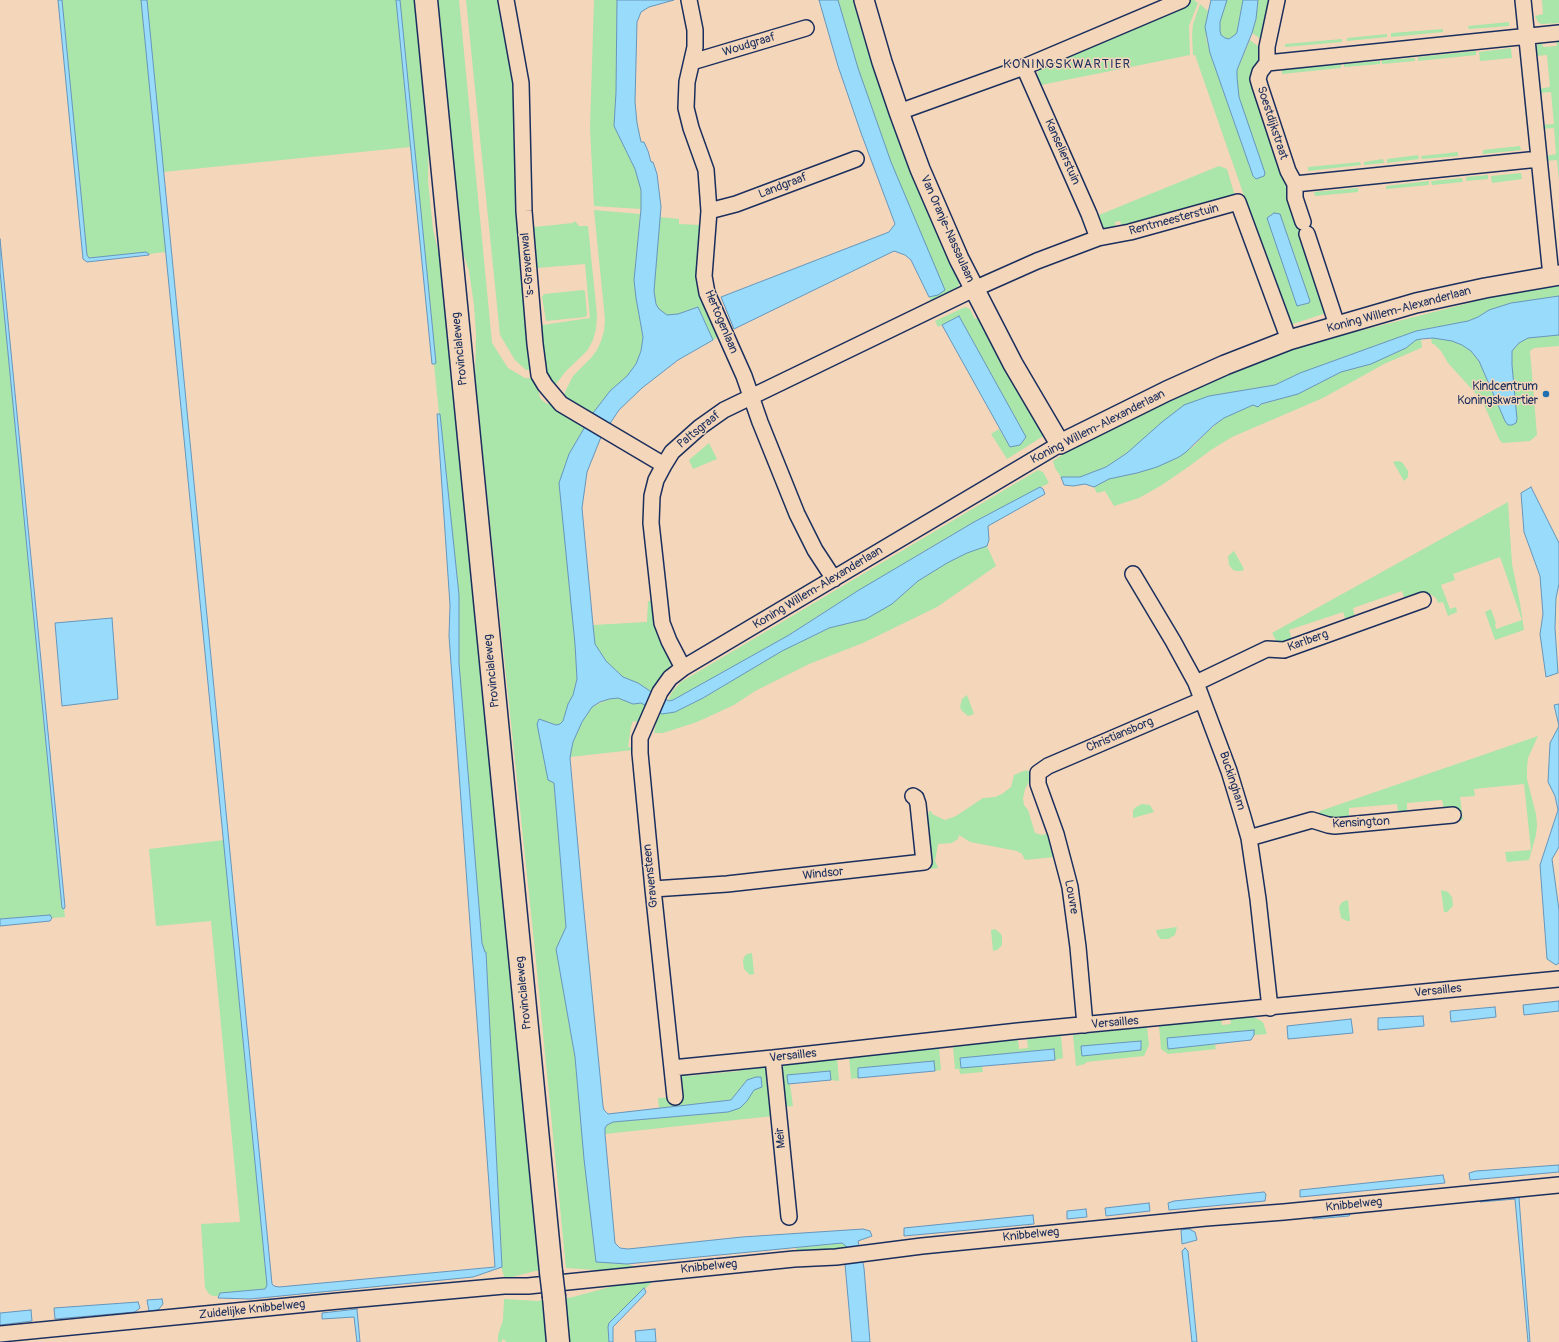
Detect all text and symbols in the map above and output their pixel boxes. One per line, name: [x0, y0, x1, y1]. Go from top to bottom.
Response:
street label: Woudgraaf: [721, 30, 777, 60]
district label: KONINGSKWARTIER: [1003, 57, 1131, 73]
street label: Soestdijkstraat: [1253, 85, 1291, 161]
street label: Kanselierstuin: [1041, 117, 1083, 187]
street label: Landgraaf: [757, 170, 809, 202]
street label: Van Oranje-Nassaulaan: [917, 173, 977, 285]
street label: Rentmeesterstuin: [1128, 201, 1220, 239]
street label: 's-Gravenwal: [518, 232, 538, 298]
street label: Koning Willem-Alexanderlaan: [1325, 284, 1473, 336]
street label: Hertogenlaan: [701, 288, 741, 356]
street label: Provincialeweg: [449, 312, 471, 386]
place label: Kindcentrum Koningskwartier: [1457, 380, 1538, 408]
street label: Koning Willem-Alexanderlaan: [1028, 387, 1168, 467]
marker: Kindcentrum Koningskwartier: [1541, 389, 1551, 399]
street label: Paltsgraaf: [675, 408, 723, 452]
street label: Koning Willem-Alexanderlaan: [751, 544, 885, 632]
street label: Karlberg: [1286, 627, 1330, 655]
street label: Provincialeweg: [481, 634, 503, 708]
street label: Christiansborg: [1084, 714, 1156, 756]
street label: Buckingham: [1216, 750, 1248, 812]
street label: Kensington: [1332, 814, 1390, 832]
street label: Gravensteen: [640, 843, 662, 909]
street label: Windsor: [802, 865, 844, 883]
street label: Louvre: [1061, 879, 1081, 915]
street label: Provincialeweg: [513, 956, 535, 1030]
street label: Versailles: [1414, 981, 1462, 1001]
street label: Versailles: [1091, 1014, 1139, 1032]
street label: Versailles: [769, 1046, 817, 1066]
street label: Meir: [773, 1127, 789, 1149]
street label: Knibbelweg: [1325, 1195, 1383, 1215]
street label: Knibbelweg: [1002, 1225, 1060, 1245]
street label: Knibbelweg: [680, 1257, 738, 1277]
street label: Zuidelijke Knibbelweg: [198, 1297, 306, 1323]

